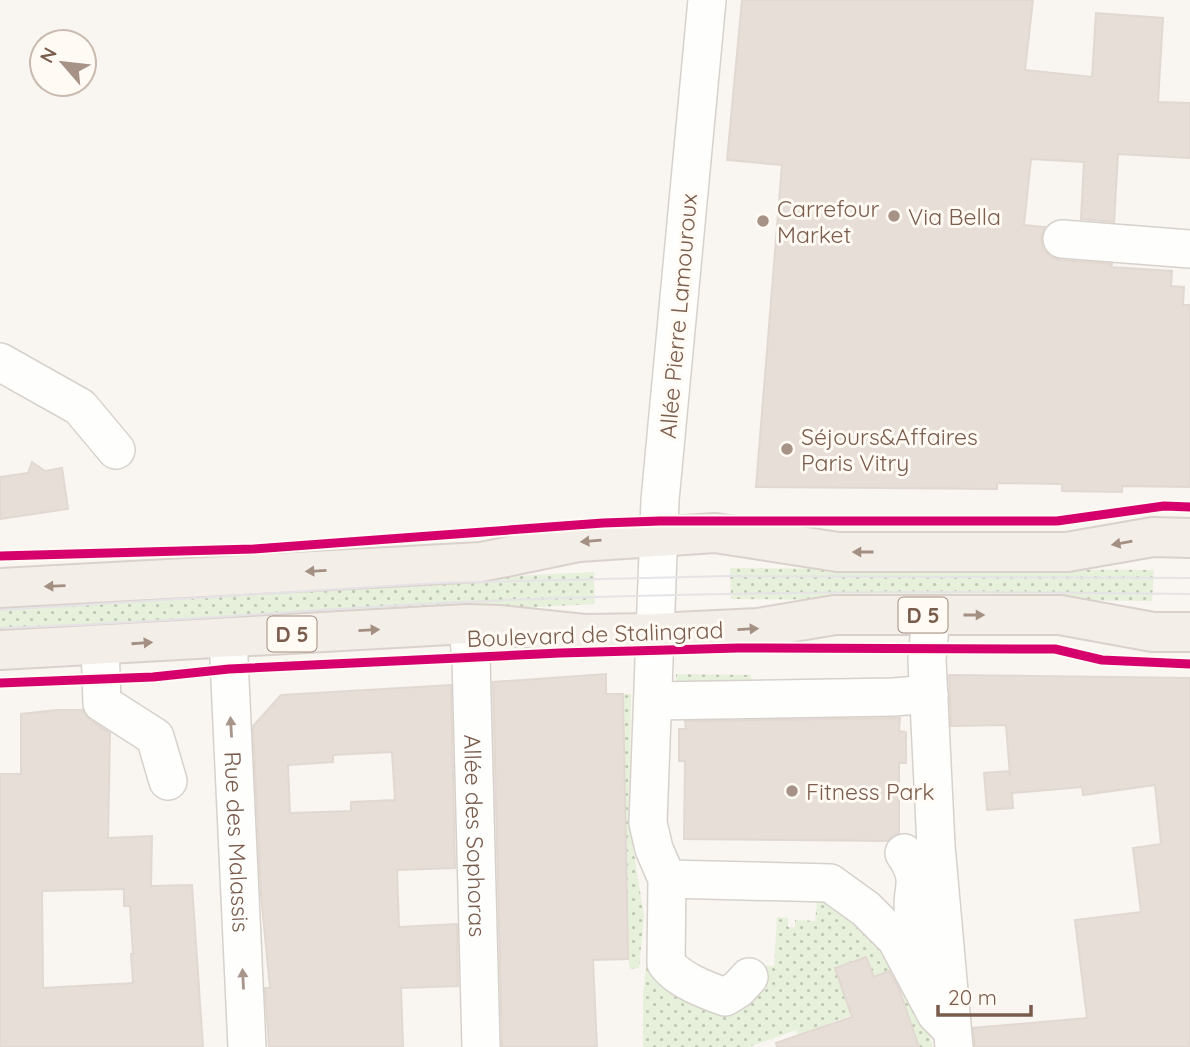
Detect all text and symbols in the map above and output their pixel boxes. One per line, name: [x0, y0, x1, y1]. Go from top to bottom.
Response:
north arrow: [28, 28, 98, 98]
text: N: [34, 43, 62, 67]
street label: Allée Pierre Lamouroux: [653, 192, 703, 440]
place label: Carrefour Market: [777, 194, 880, 249]
place label: Via Bella: [908, 202, 1001, 231]
marker: Via Bella: [886, 208, 902, 224]
marker: Carrefour Market: [755, 213, 771, 229]
place label: Séjours&Affaires Paris Vitry: [801, 422, 978, 477]
marker: Séjours&Affaires Paris Vitry: [779, 441, 795, 457]
one-way arrow: [580, 536, 602, 547]
one-way arrow: [1111, 538, 1133, 549]
one-way arrow: [852, 546, 874, 558]
one-way arrow: [305, 565, 327, 576]
one-way arrow: [44, 580, 66, 591]
road number: D 5: [898, 598, 948, 632]
one-way arrow: [963, 609, 985, 621]
street label: Boulevard de Stalingrad: [466, 615, 724, 653]
road number: D 5: [268, 616, 316, 652]
one-way arrow: [737, 623, 759, 634]
one-way arrow: [358, 624, 380, 635]
one-way arrow: [131, 637, 153, 648]
one-way arrow: [226, 716, 237, 738]
street label: Allée des Sophoras: [458, 734, 493, 937]
street label: Rue des Malassis: [219, 751, 256, 933]
place label: Fitness Park: [806, 777, 935, 806]
marker: Fitness Park: [784, 783, 800, 799]
one-way arrow: [238, 968, 249, 990]
scale bar: [938, 974, 1031, 1018]
text: 20 m: [948, 984, 997, 1010]

